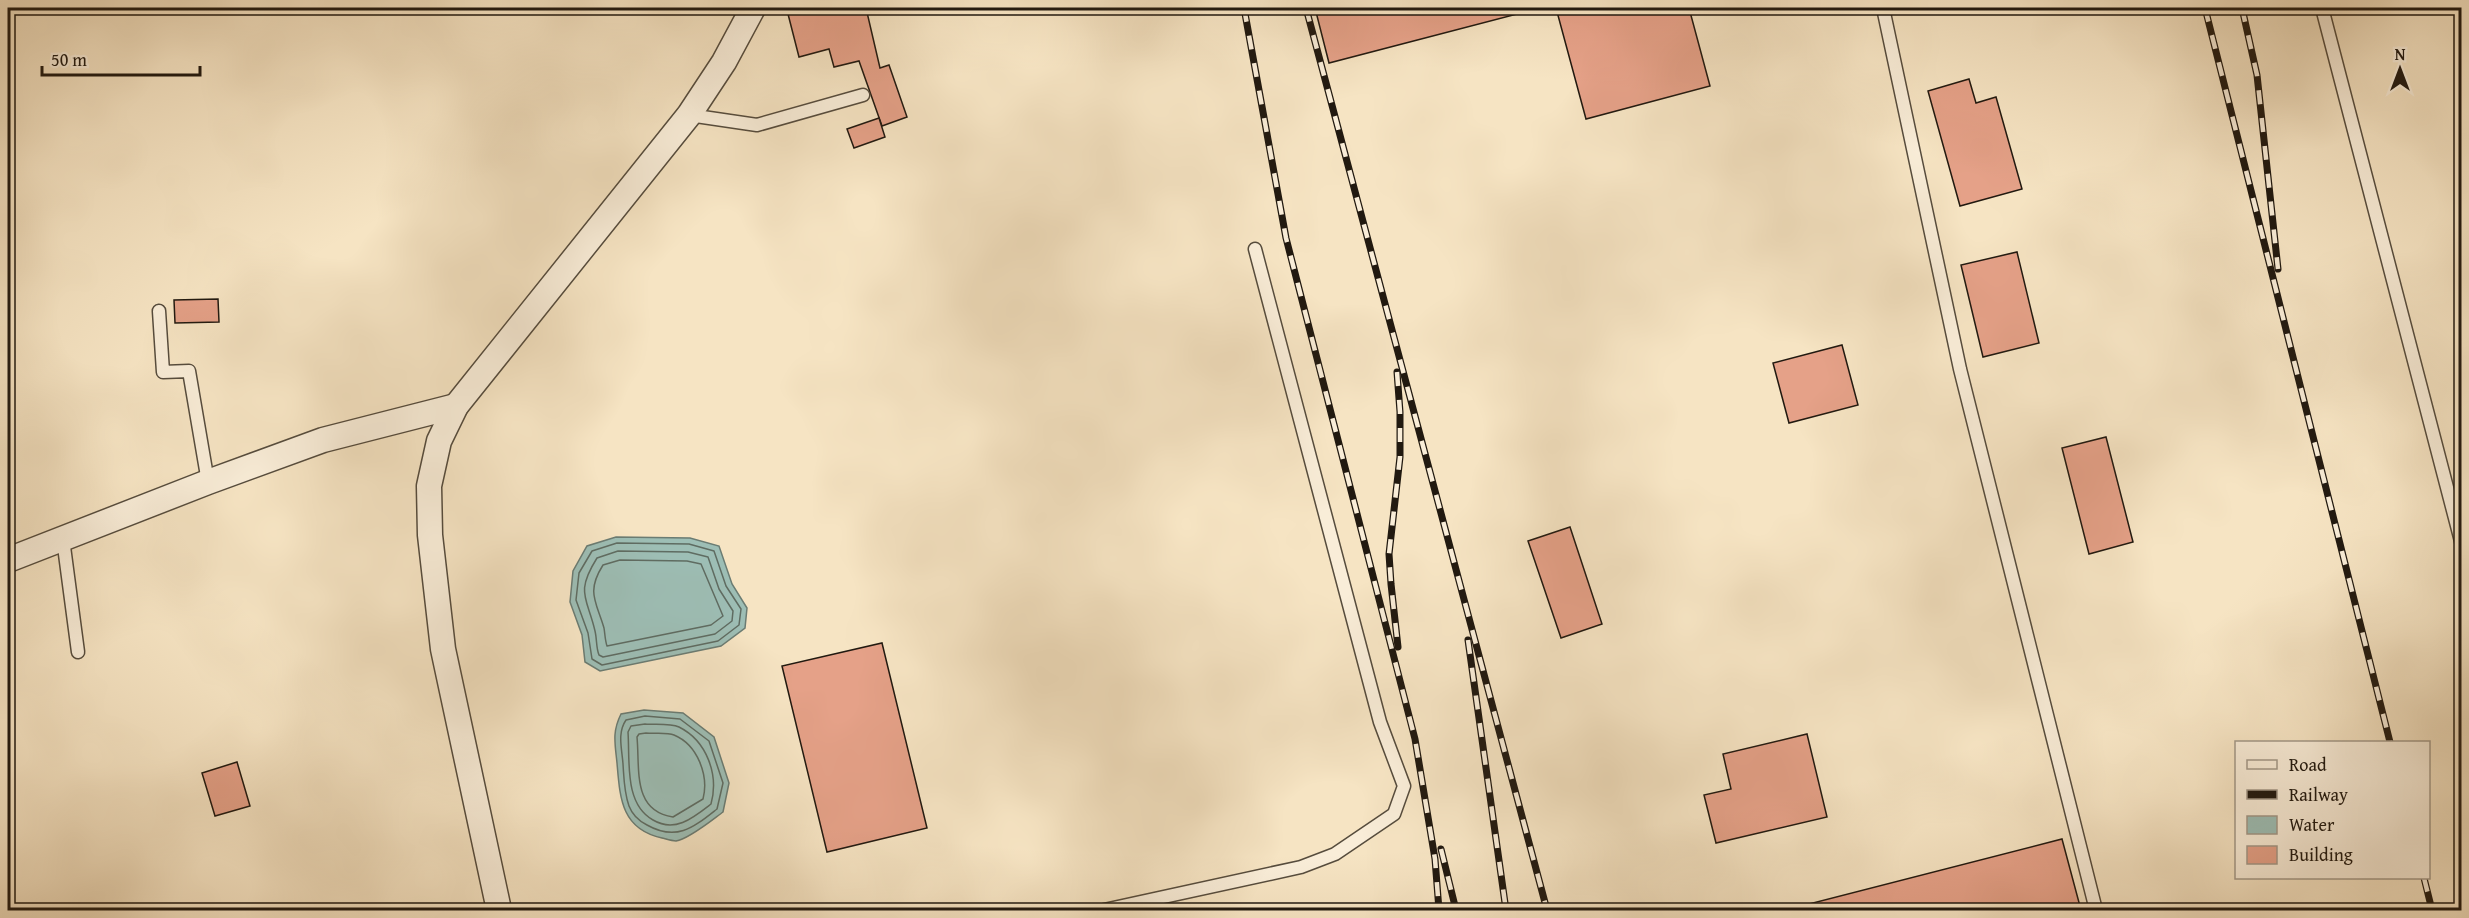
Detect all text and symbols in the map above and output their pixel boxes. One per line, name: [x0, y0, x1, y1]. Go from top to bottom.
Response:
scale bar: [42, 39, 200, 77]
north arrow: [2370, 39, 2430, 99]
text: N: [2395, 42, 2406, 66]
text: 50 m: [51, 46, 87, 73]
legend: [2235, 741, 2430, 879]
text: Road: [2289, 751, 2327, 778]
text: Railway: [2289, 781, 2348, 808]
text: Water: [2289, 811, 2335, 838]
text: Building: [2289, 841, 2353, 868]

